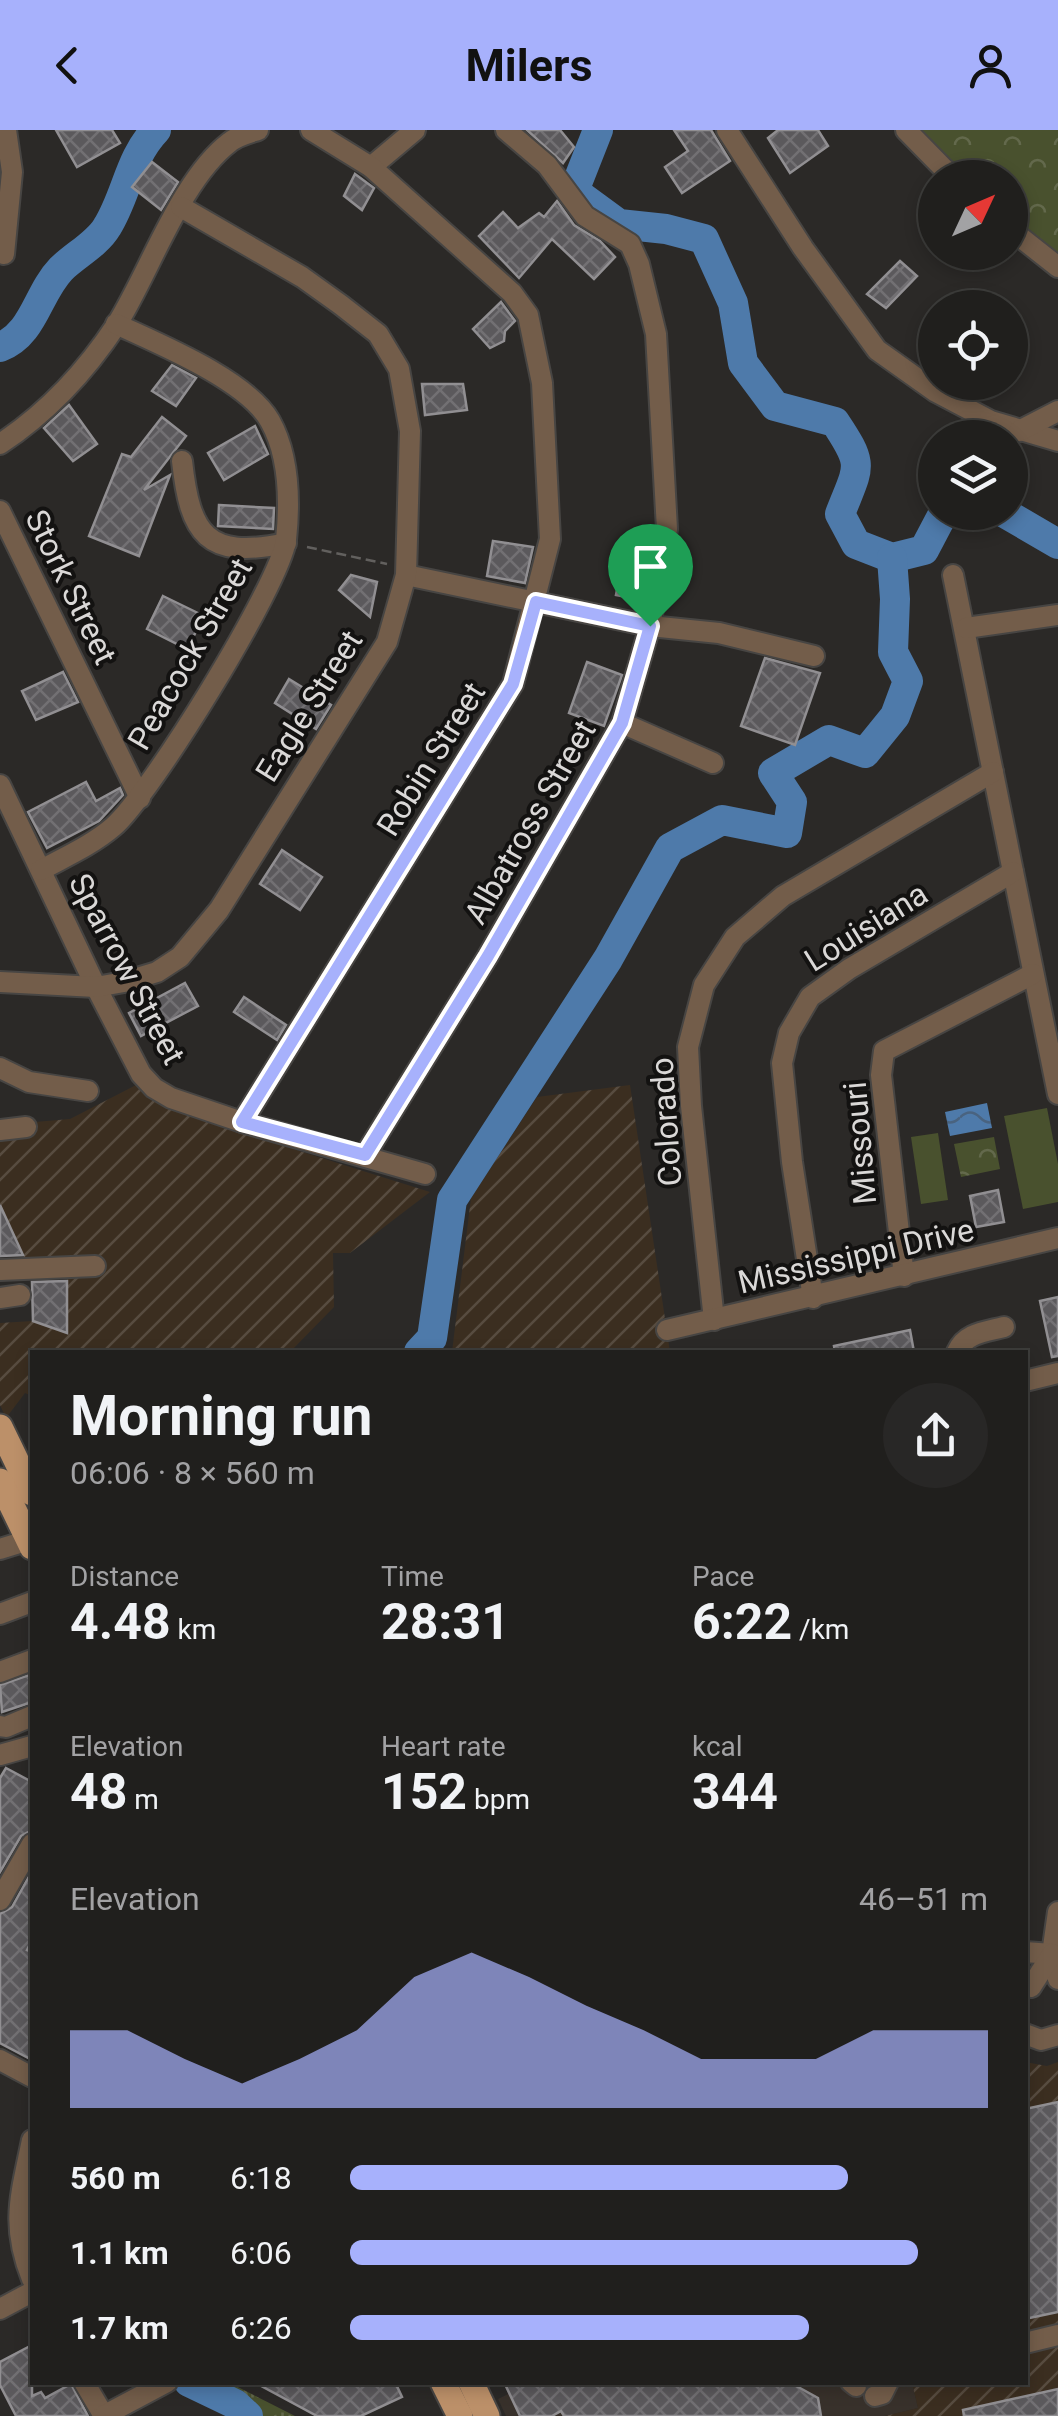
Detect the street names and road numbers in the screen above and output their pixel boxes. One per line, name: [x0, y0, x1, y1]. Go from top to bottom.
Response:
street label: Stork Street: [17, 504, 125, 670]
street label: Peacock Street: [120, 552, 260, 756]
street label: Eagle Street: [248, 624, 370, 788]
street label: Robin Street: [369, 675, 493, 843]
street label: Albatross Street: [456, 713, 604, 931]
street label: Sparrow Street: [61, 867, 193, 1071]
street label: Louisiana: [798, 874, 934, 980]
street label: Colorado: [643, 1056, 689, 1188]
street label: Missouri: [836, 1080, 884, 1206]
street label: Mississippi Drive: [734, 1210, 978, 1302]

